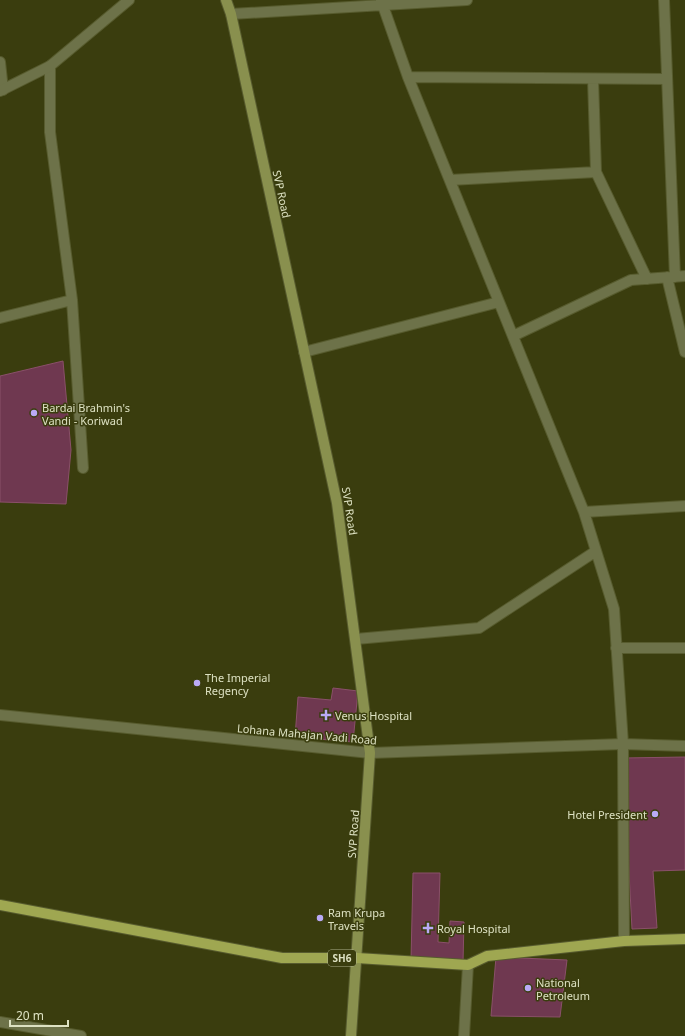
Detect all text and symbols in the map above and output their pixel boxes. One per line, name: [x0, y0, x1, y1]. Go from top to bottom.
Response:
street label: SVP Road: [270, 169, 294, 219]
place label: Bardai Brahmin's Vandi - Koriwad: [42, 400, 130, 428]
marker: Bardai Brahmin's Vandi - Koriwad: [29, 408, 39, 418]
street label: SVP Road: [339, 486, 361, 536]
place label: The Imperial Regency: [205, 670, 270, 698]
marker: The Imperial Regency: [192, 678, 202, 688]
place label: Venus Hospital: [335, 708, 412, 723]
marker: Venus Hospital: [320, 709, 332, 721]
street label: Lohana Mahajan Vadi Road: [236, 720, 378, 748]
place label: Hotel President: [567, 807, 647, 822]
street label: SVP Road: [344, 809, 362, 859]
marker: Hotel President: [650, 809, 660, 819]
place label: Ram Krupa Travels: [328, 905, 385, 933]
marker: Ram Krupa Travels: [315, 913, 325, 923]
place label: Royal Hospital: [437, 921, 510, 936]
marker: Royal Hospital: [422, 922, 434, 934]
road number: SH6: [328, 950, 356, 966]
place label: National Petroleum: [536, 975, 590, 1003]
marker: National Petroleum: [523, 983, 533, 993]
scale bar: [10, 1002, 68, 1028]
text: 20 m: [16, 1007, 44, 1024]

